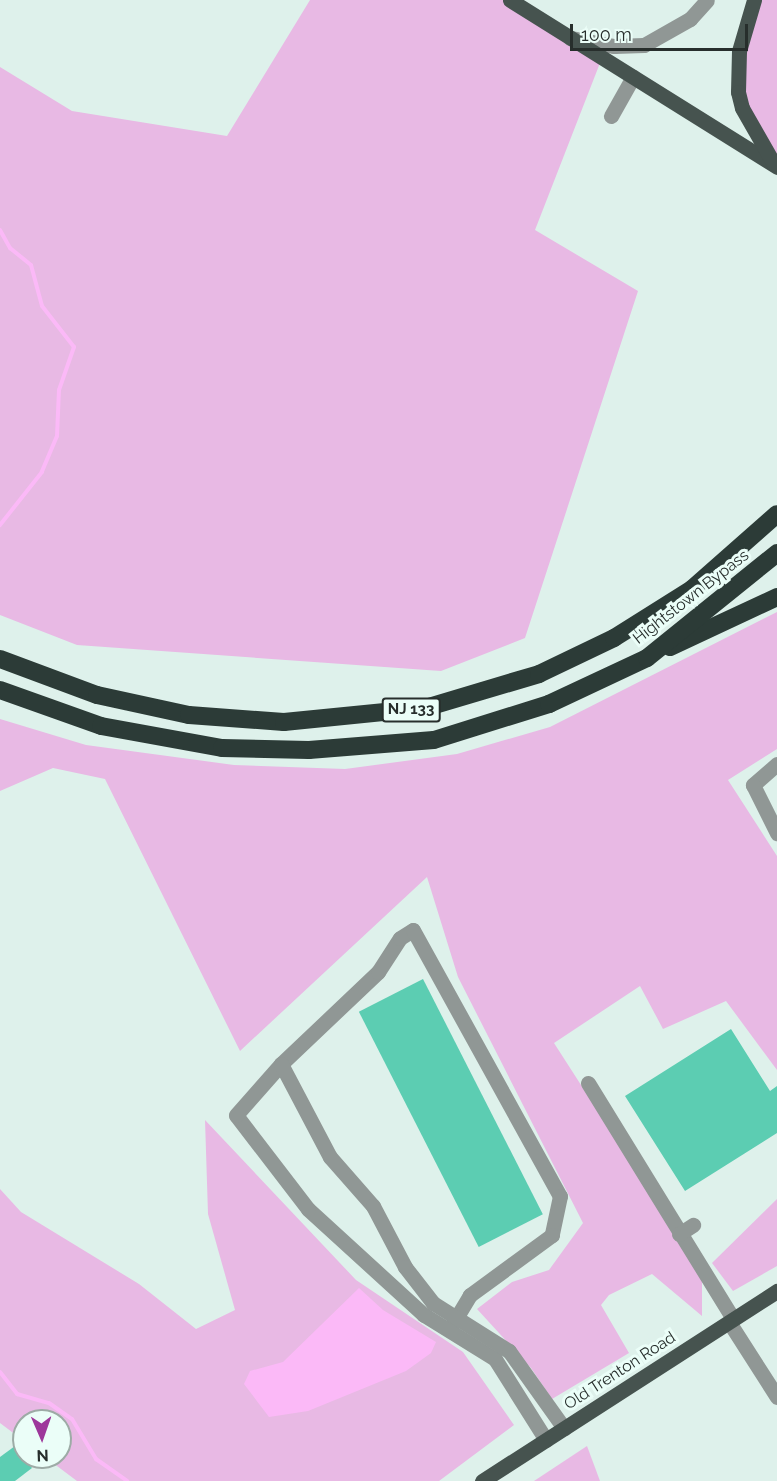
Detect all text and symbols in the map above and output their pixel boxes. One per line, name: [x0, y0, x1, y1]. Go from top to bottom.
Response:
scale bar: [573, 12, 752, 50]
text: 100 m: [581, 24, 632, 45]
street label: Hightstown Bypass: [629, 546, 753, 648]
road number: NJ 133: [381, 698, 441, 722]
street label: Old Trenton Road: [561, 1328, 679, 1414]
north arrow: [12, 1409, 72, 1469]
text: N: [36, 1446, 49, 1465]

